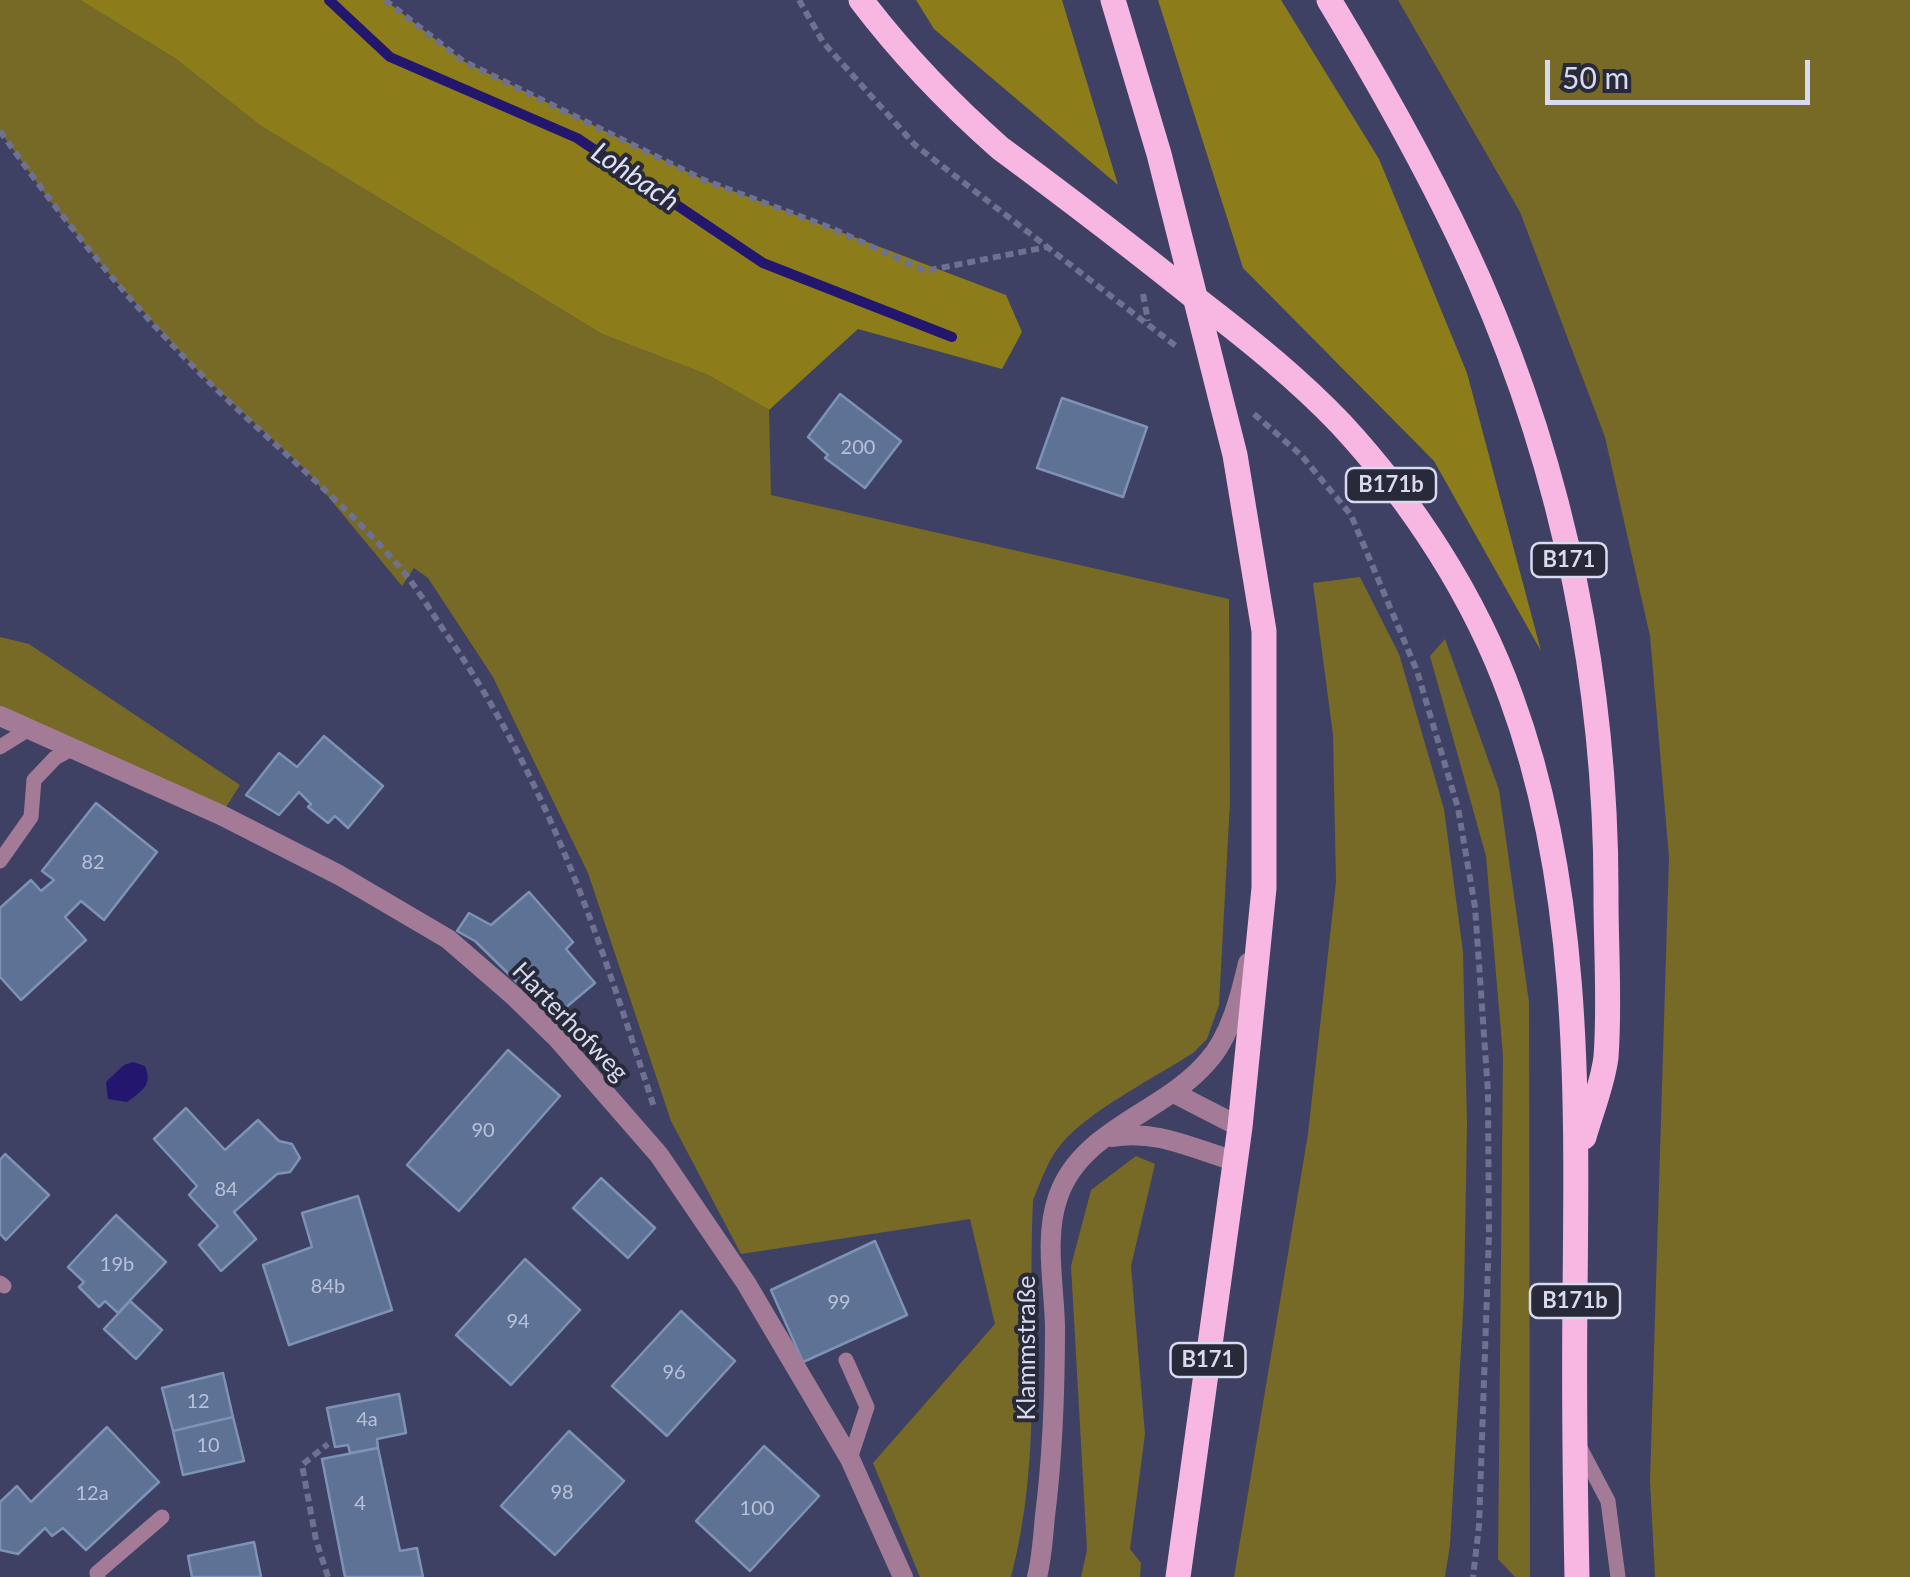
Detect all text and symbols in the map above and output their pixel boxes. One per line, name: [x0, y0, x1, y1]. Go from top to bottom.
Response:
scale bar: [1550, 40, 1815, 102]
text: 50 m: [1562, 59, 1629, 95]
water label: Lohbach: [585, 136, 685, 218]
house number: 200: [841, 436, 875, 460]
road number: B171b: [1346, 468, 1436, 502]
road number: B171: [1532, 543, 1606, 577]
house number: 82: [81, 851, 105, 875]
street label: Harterhofweg: [506, 956, 634, 1088]
house number: 90: [471, 1119, 495, 1143]
house number: 84: [214, 1178, 238, 1202]
house number: 19b: [100, 1253, 134, 1277]
house number: 84b: [311, 1275, 345, 1299]
street label: Klammstraße: [1012, 1276, 1042, 1420]
road number: B171b: [1530, 1284, 1620, 1318]
house number: 99: [827, 1291, 851, 1315]
house number: 94: [506, 1310, 530, 1334]
road number: B171: [1170, 1343, 1246, 1377]
house number: 96: [662, 1361, 686, 1385]
house number: 12: [186, 1390, 210, 1414]
house number: 4a: [356, 1408, 378, 1432]
house number: 10: [196, 1434, 220, 1458]
house number: 98: [550, 1481, 574, 1505]
house number: 12a: [75, 1482, 109, 1506]
house number: 4: [354, 1492, 366, 1516]
house number: 100: [740, 1497, 774, 1521]

